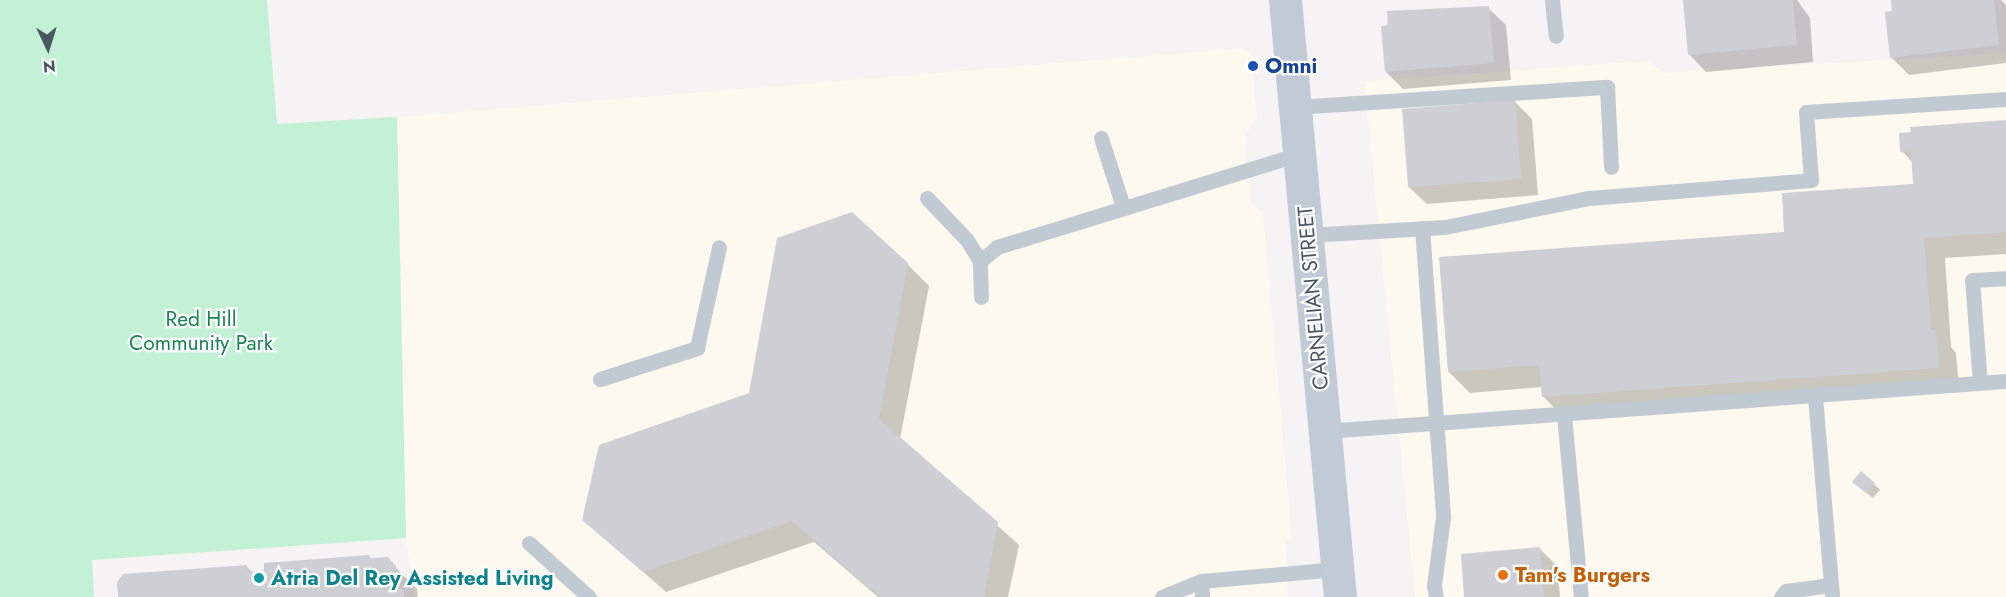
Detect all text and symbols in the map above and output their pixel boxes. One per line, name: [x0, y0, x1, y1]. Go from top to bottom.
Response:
north arrow: [18, 18, 78, 78]
place label: Omni: [1265, 53, 1317, 79]
text: N: [42, 55, 56, 78]
marker: Omni: [1246, 59, 1260, 73]
street label: CARNELIAN STREET: [1292, 205, 1334, 391]
park label: Red Hill Community Park: [129, 306, 273, 356]
place label: Tam's Burgers: [1515, 562, 1650, 588]
place label: Atria Del Rey Assisted Living: [271, 565, 554, 591]
marker: Tam's Burgers: [1496, 568, 1510, 582]
marker: Atria Del Rey Assisted Living: [252, 571, 266, 585]

